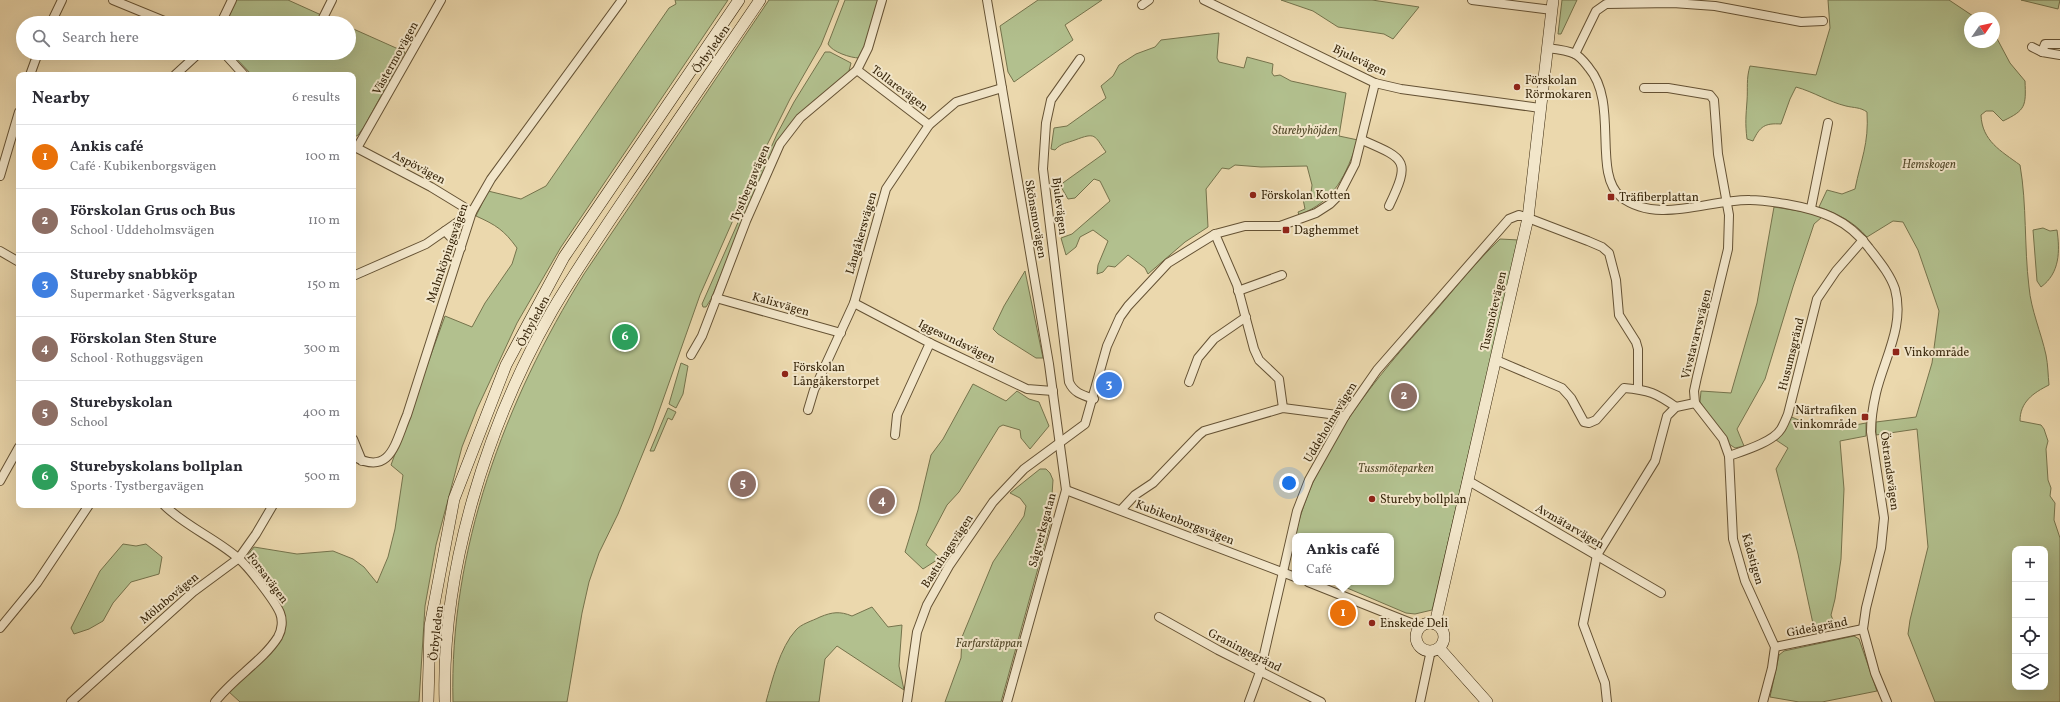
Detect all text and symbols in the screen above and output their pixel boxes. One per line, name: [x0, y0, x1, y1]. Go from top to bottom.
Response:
north arrow: [1964, 12, 2000, 48]
search box: [16, 16, 356, 60]
street label: Västermovägen: [369, 19, 423, 98]
street label: Örbyleden: [688, 22, 734, 77]
icon: search: [30, 27, 52, 49]
text: Search here: [62, 28, 139, 49]
street label: Bjulevägen: [1330, 41, 1389, 80]
street label: Tollarevägen: [868, 62, 931, 115]
place label: Förskolan Rörmokaren: [1525, 73, 1592, 103]
marker: Förskolan Rörmokaren: [1512, 82, 1522, 92]
text: Nearby: [32, 87, 90, 110]
text: 6 results: [292, 89, 340, 107]
park label: Sturebyhöjden: [1272, 123, 1338, 139]
text: Ankis café: [70, 137, 144, 158]
street label: Tystbergavägen: [727, 142, 774, 225]
street label: Aspövägen: [389, 147, 448, 189]
text: 1: [42, 148, 48, 166]
text: 100 m: [305, 148, 340, 166]
park label: Hemskogen: [1902, 157, 1956, 173]
text: Café · Kubikenborgsvägen: [70, 158, 217, 176]
street label: Bjulevägen: [1048, 176, 1070, 236]
street label: Skönsmovägen: [1020, 178, 1050, 260]
place label: Förskolan Kotten: [1261, 188, 1351, 204]
street label: Långåkersvägen: [843, 190, 881, 276]
marker: Förskolan Kotten: [1248, 190, 1258, 200]
place label: Träfiberplattan: [1619, 190, 1699, 206]
marker: Träfiberplattan: [1606, 192, 1616, 202]
text: Förskolan Grus och Bus: [70, 201, 235, 222]
street label: Malmköpingsvägen: [423, 202, 472, 305]
text: 2: [42, 212, 48, 230]
text: 110 m: [308, 212, 340, 230]
text: School · Uddeholmsvägen: [70, 222, 214, 240]
place label: Daghemmet: [1294, 223, 1359, 239]
marker: Daghemmet: [1281, 225, 1291, 235]
text: Stureby snabbköp: [70, 265, 197, 286]
street label: Tussmötevägen: [1477, 270, 1511, 353]
text: 3: [42, 276, 48, 294]
text: 150 m: [307, 276, 340, 294]
text: Supermarket · Sågverksgatan: [70, 286, 235, 304]
street label: Vivstavarvsvägen: [1678, 287, 1716, 381]
street label: Kalixvägen: [750, 289, 811, 321]
street label: Örbyleden: [513, 293, 554, 350]
street label: Iggesundsvägen: [915, 316, 998, 368]
street label: Husumsgränd: [1775, 316, 1809, 392]
pin: 6: [612, 322, 638, 352]
text: Förskolan Sten Sture: [70, 329, 217, 350]
text: 4: [41, 340, 49, 358]
text: 300 m: [304, 340, 340, 358]
place label: Vinkområde: [1904, 345, 1970, 361]
marker: Vinkområde: [1891, 347, 1901, 357]
text: School · Rothuggsvägen: [70, 350, 203, 368]
place label: Förskolan Långåkerstorpet: [793, 360, 879, 390]
marker: Förskolan Långåkerstorpet: [780, 369, 790, 379]
pin: 3: [1096, 370, 1122, 400]
street label: Uddeholmsvägen: [1301, 379, 1361, 466]
pin: 2: [1391, 381, 1417, 411]
text: Sturebyskolan: [70, 393, 173, 414]
place label: Närtrafiken vinkområde: [1793, 403, 1857, 433]
text: 5: [42, 404, 48, 422]
text: 400 m: [303, 404, 340, 422]
marker: Närtrafiken vinkområde: [1860, 412, 1870, 422]
text: School: [70, 414, 108, 432]
street label: Östrandsvägen: [1876, 431, 1903, 511]
text: Sturebyskolans bollplan: [70, 457, 243, 478]
park label: Tussmöteparken: [1358, 461, 1434, 477]
text: 6: [41, 468, 49, 486]
text: 500 m: [304, 468, 340, 486]
pin: 5: [730, 469, 756, 499]
your location: [1279, 473, 1299, 493]
text: Sports · Tystbergavägen: [70, 478, 204, 496]
pin: 4: [869, 486, 895, 516]
street label: Sågverksgatan: [1025, 491, 1061, 569]
place label: Stureby bollplan: [1380, 492, 1467, 508]
marker: Stureby bollplan: [1367, 494, 1377, 504]
street label: Kubikenborgsvägen: [1133, 497, 1236, 549]
street label: Avmätarvägen: [1532, 501, 1607, 553]
street label: Bastuhagsvägen: [918, 512, 978, 592]
street label: Kådstigen: [1737, 532, 1767, 587]
popup: [1292, 533, 1394, 585]
text: Ankis café: [1306, 540, 1380, 561]
map controls: [2012, 546, 2048, 690]
button: +: [2012, 546, 2048, 582]
street label: Forsavägen: [243, 550, 292, 607]
text: Café: [1306, 561, 1332, 579]
street label: Mölnbovägen: [137, 569, 202, 628]
button: −: [2012, 582, 2048, 618]
pin: 1: [1330, 598, 1356, 628]
street label: Örbyleden: [425, 604, 448, 662]
street label: Gideågränd: [1785, 614, 1849, 642]
place label: Enskede Deli: [1380, 616, 1448, 632]
marker: Enskede Deli: [1367, 618, 1377, 628]
button: locate: [2012, 618, 2048, 654]
street label: Graningegränd: [1205, 625, 1284, 676]
park label: Farfarstäppan: [956, 636, 1022, 652]
button: layers: [2012, 654, 2048, 690]

